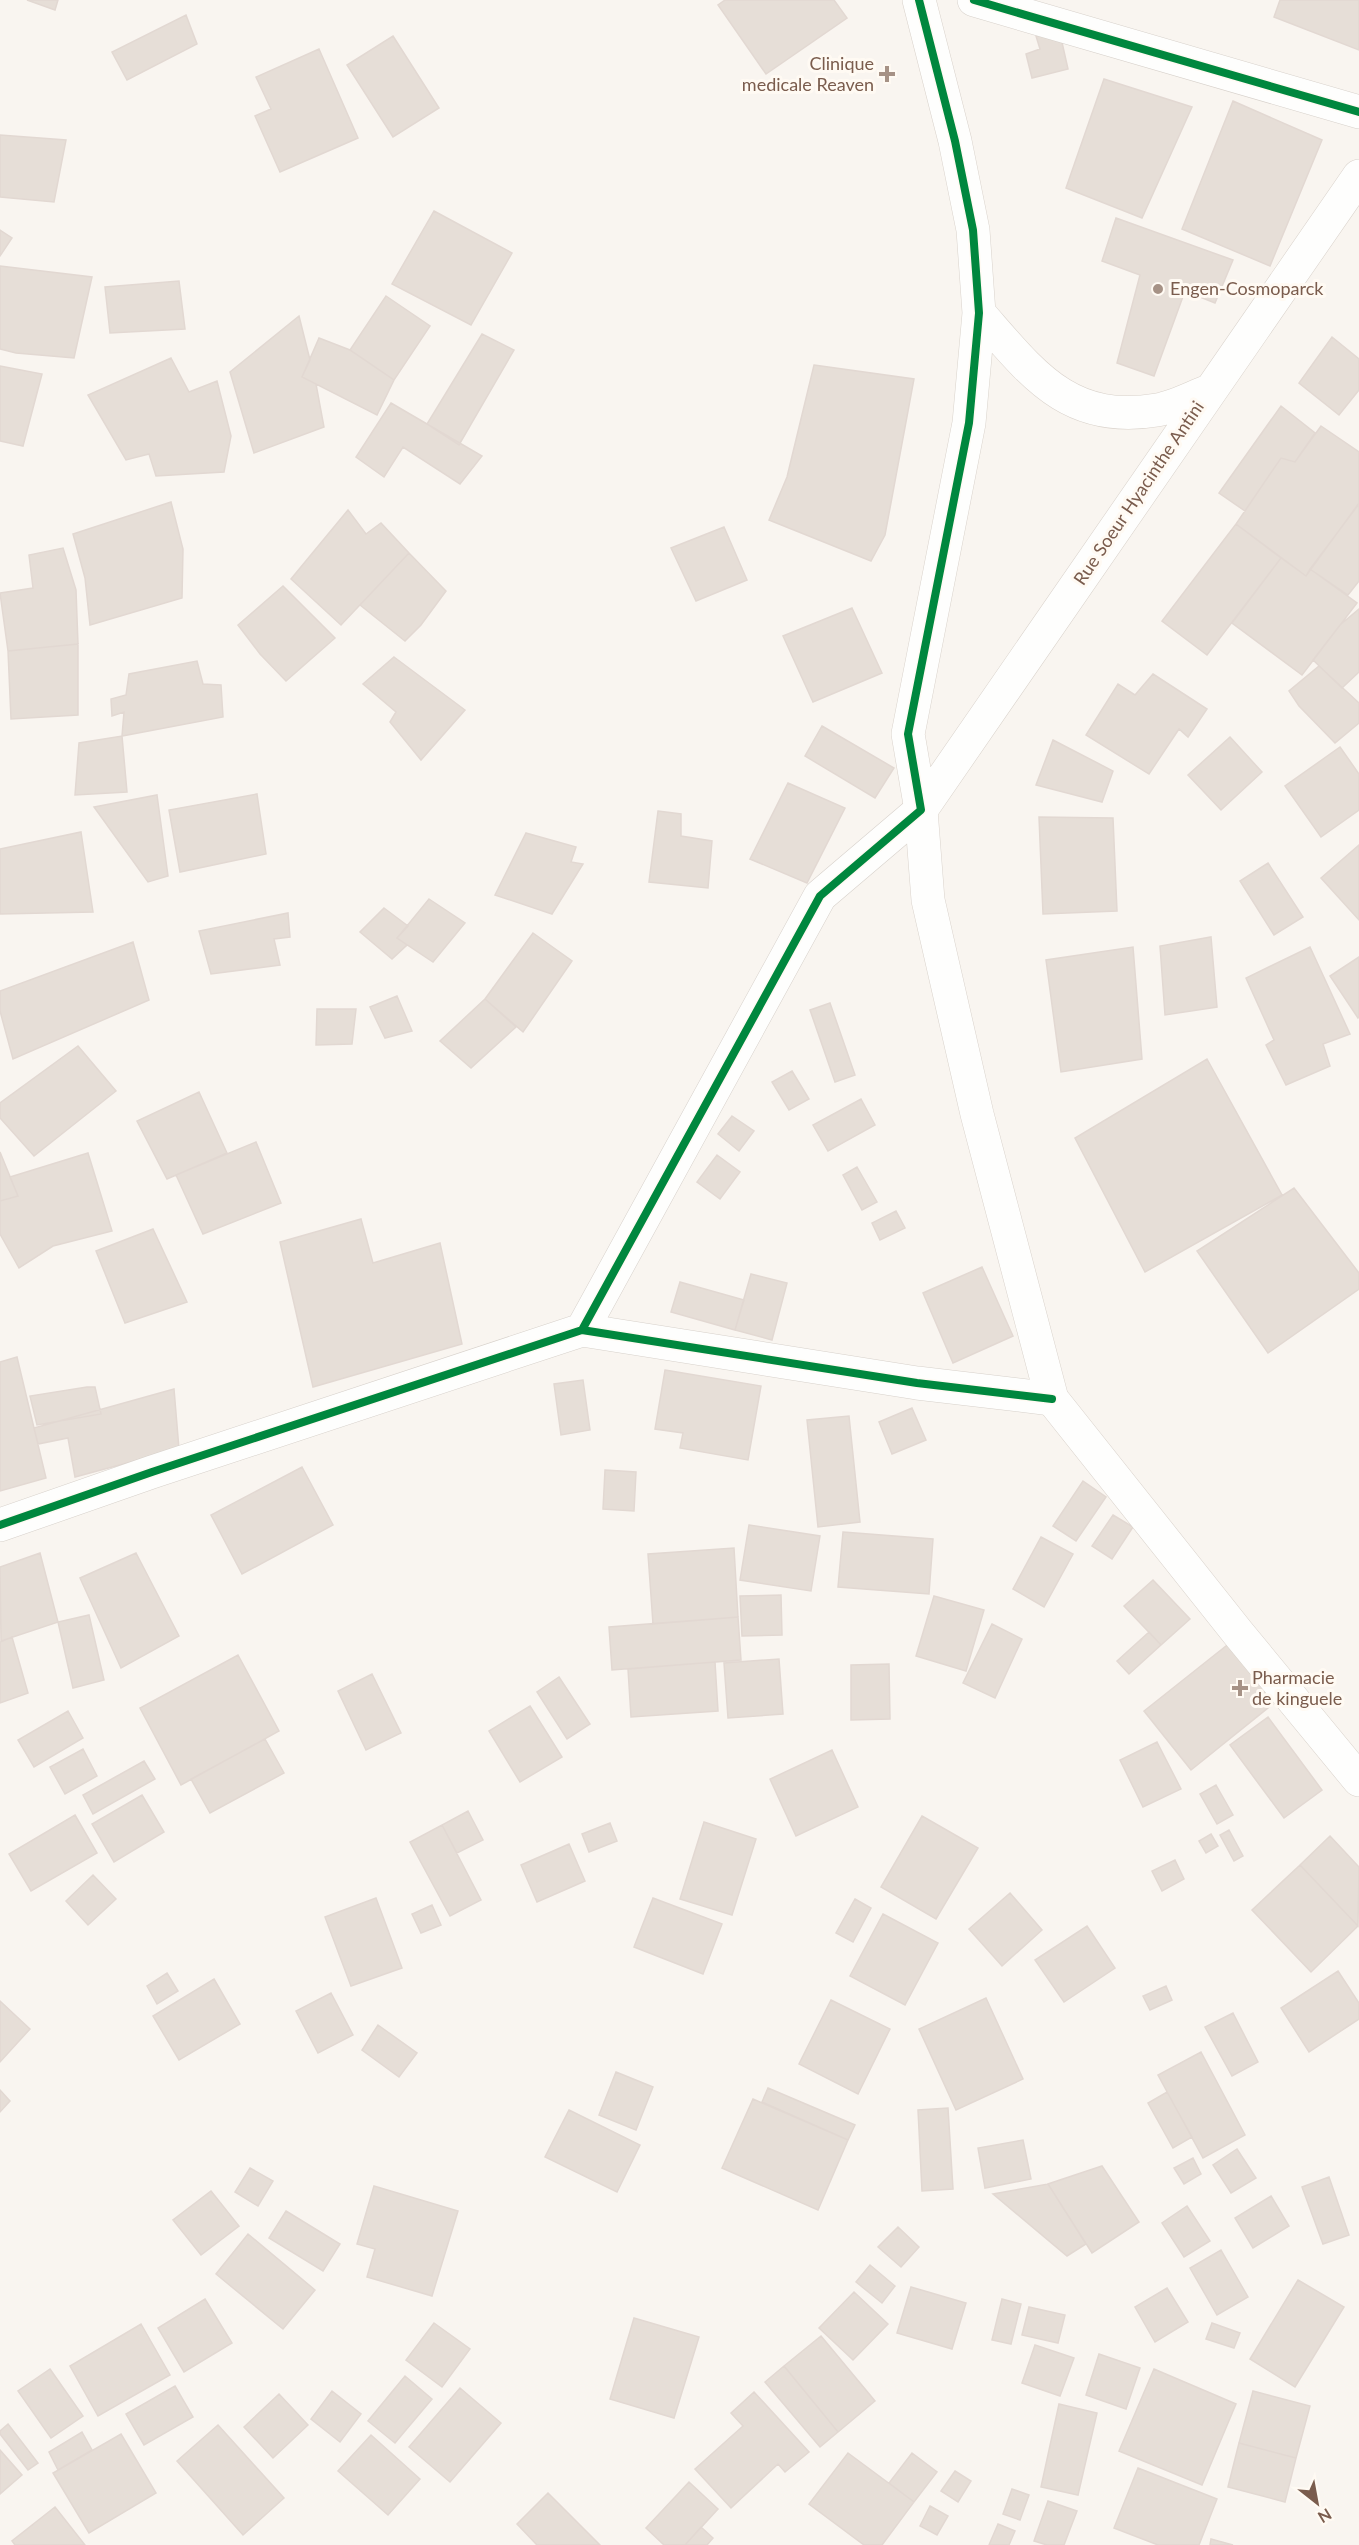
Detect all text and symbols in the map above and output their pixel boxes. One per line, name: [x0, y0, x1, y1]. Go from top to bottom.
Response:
place label: Clinique medicale Reaven: [742, 52, 874, 95]
marker: Clinique medicale Reaven: [878, 65, 896, 83]
place label: Engen-Cosmoparck: [1170, 277, 1324, 299]
marker: Engen-Cosmoparck: [1151, 282, 1165, 296]
street label: Rue Soeur Hyacinthe Antini: [1068, 396, 1208, 589]
place label: Pharmacie de kinguele: [1252, 1666, 1342, 1709]
marker: Pharmacie de kinguele: [1233, 1681, 1247, 1695]
north arrow: [1287, 2473, 1347, 2533]
text: N: [1315, 2505, 1335, 2528]

